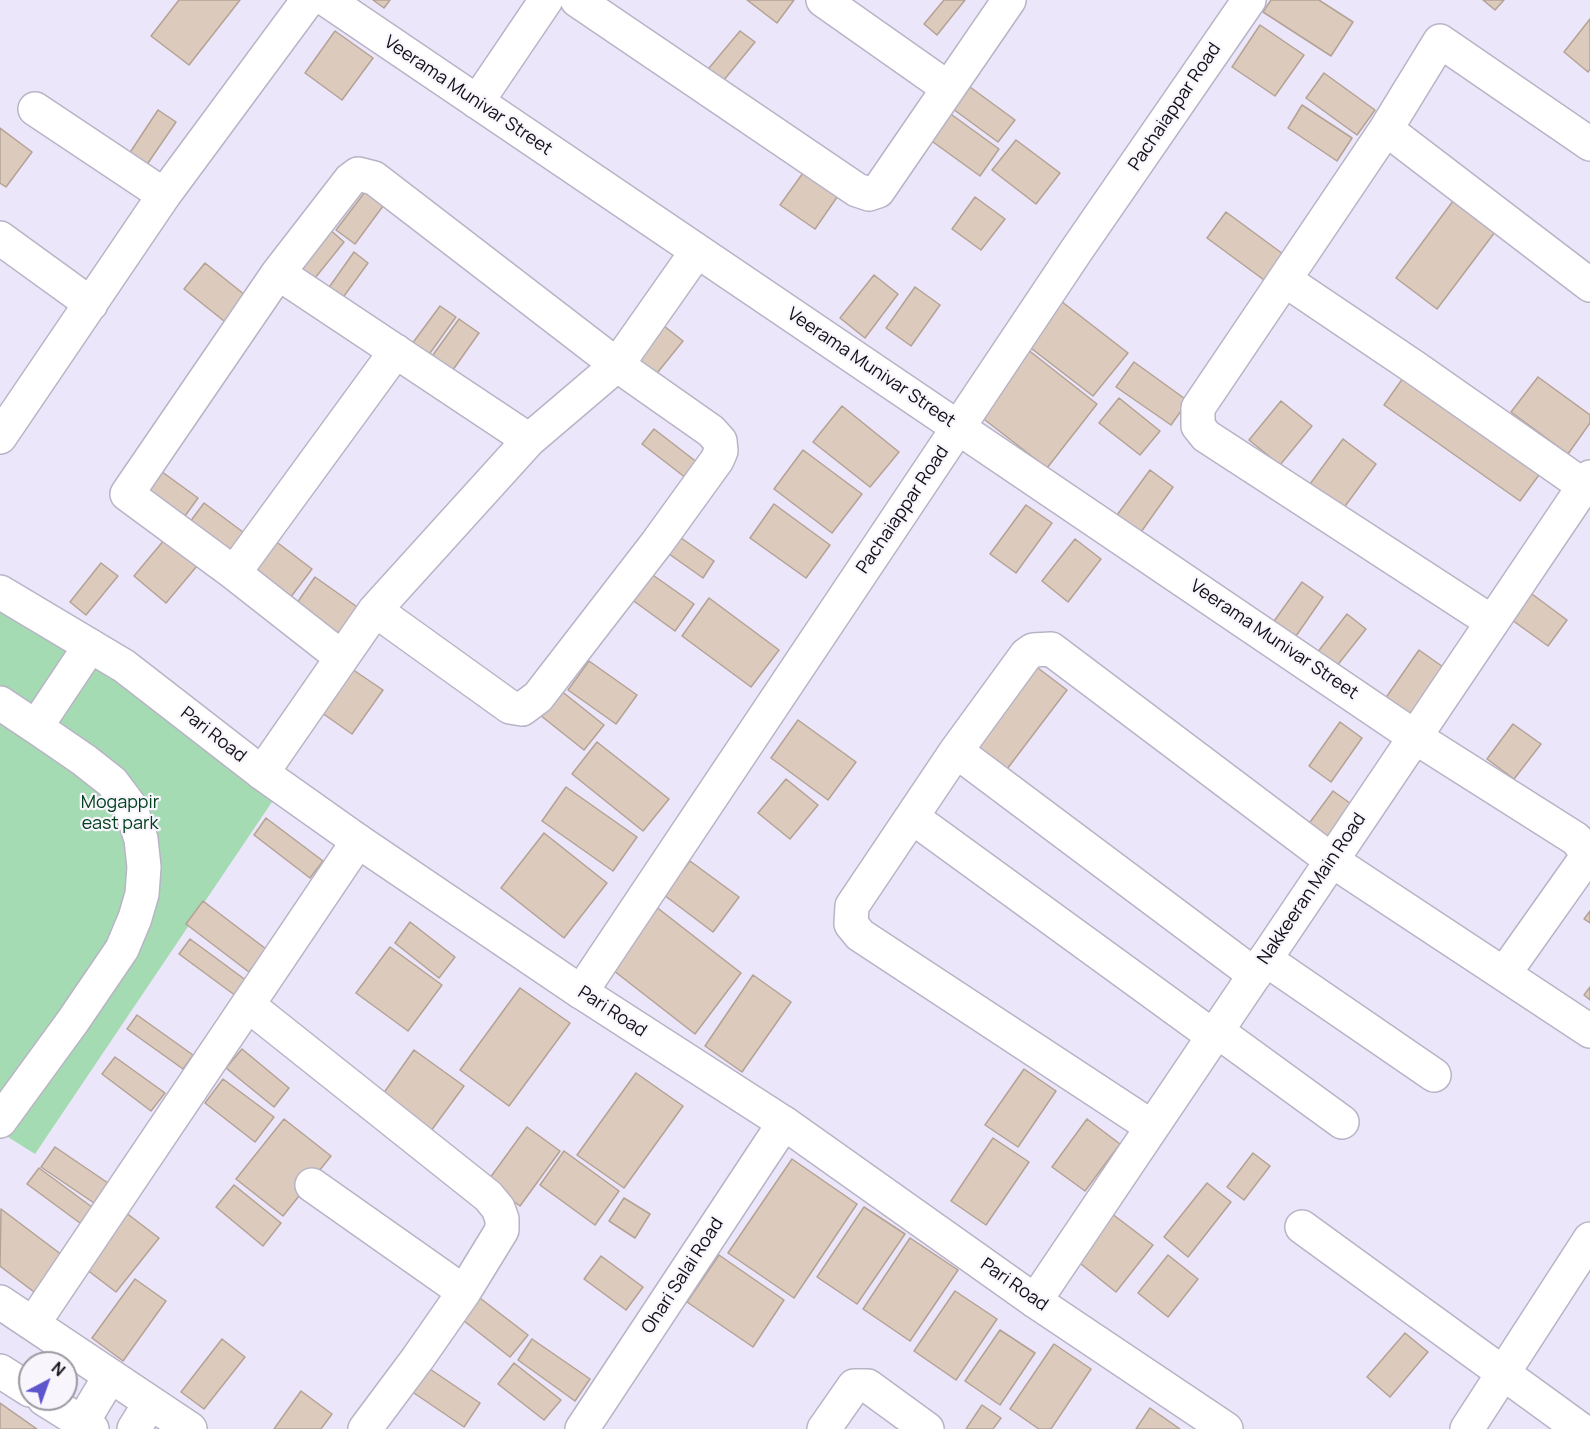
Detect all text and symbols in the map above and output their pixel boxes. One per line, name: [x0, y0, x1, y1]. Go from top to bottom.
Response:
street label: Veerama Munivar Street: [380, 32, 556, 160]
street label: Pachaiappar Road: [1124, 39, 1226, 175]
street label: Veerama Munivar Street: [783, 304, 959, 432]
street label: Pachaiappar Road: [852, 442, 954, 578]
street label: Veerama Munivar Street: [1186, 576, 1362, 704]
street label: Pari Road: [176, 703, 250, 767]
park label: Mogappir east park: [81, 792, 159, 834]
street label: Nakkeeran Main Road: [1253, 809, 1371, 969]
street label: Pari Road: [574, 982, 650, 1042]
street label: Ohari Salai Road: [638, 1214, 728, 1338]
street label: Pari Road: [976, 1254, 1052, 1316]
north arrow: [18, 1351, 78, 1411]
text: N: [47, 1357, 70, 1381]

